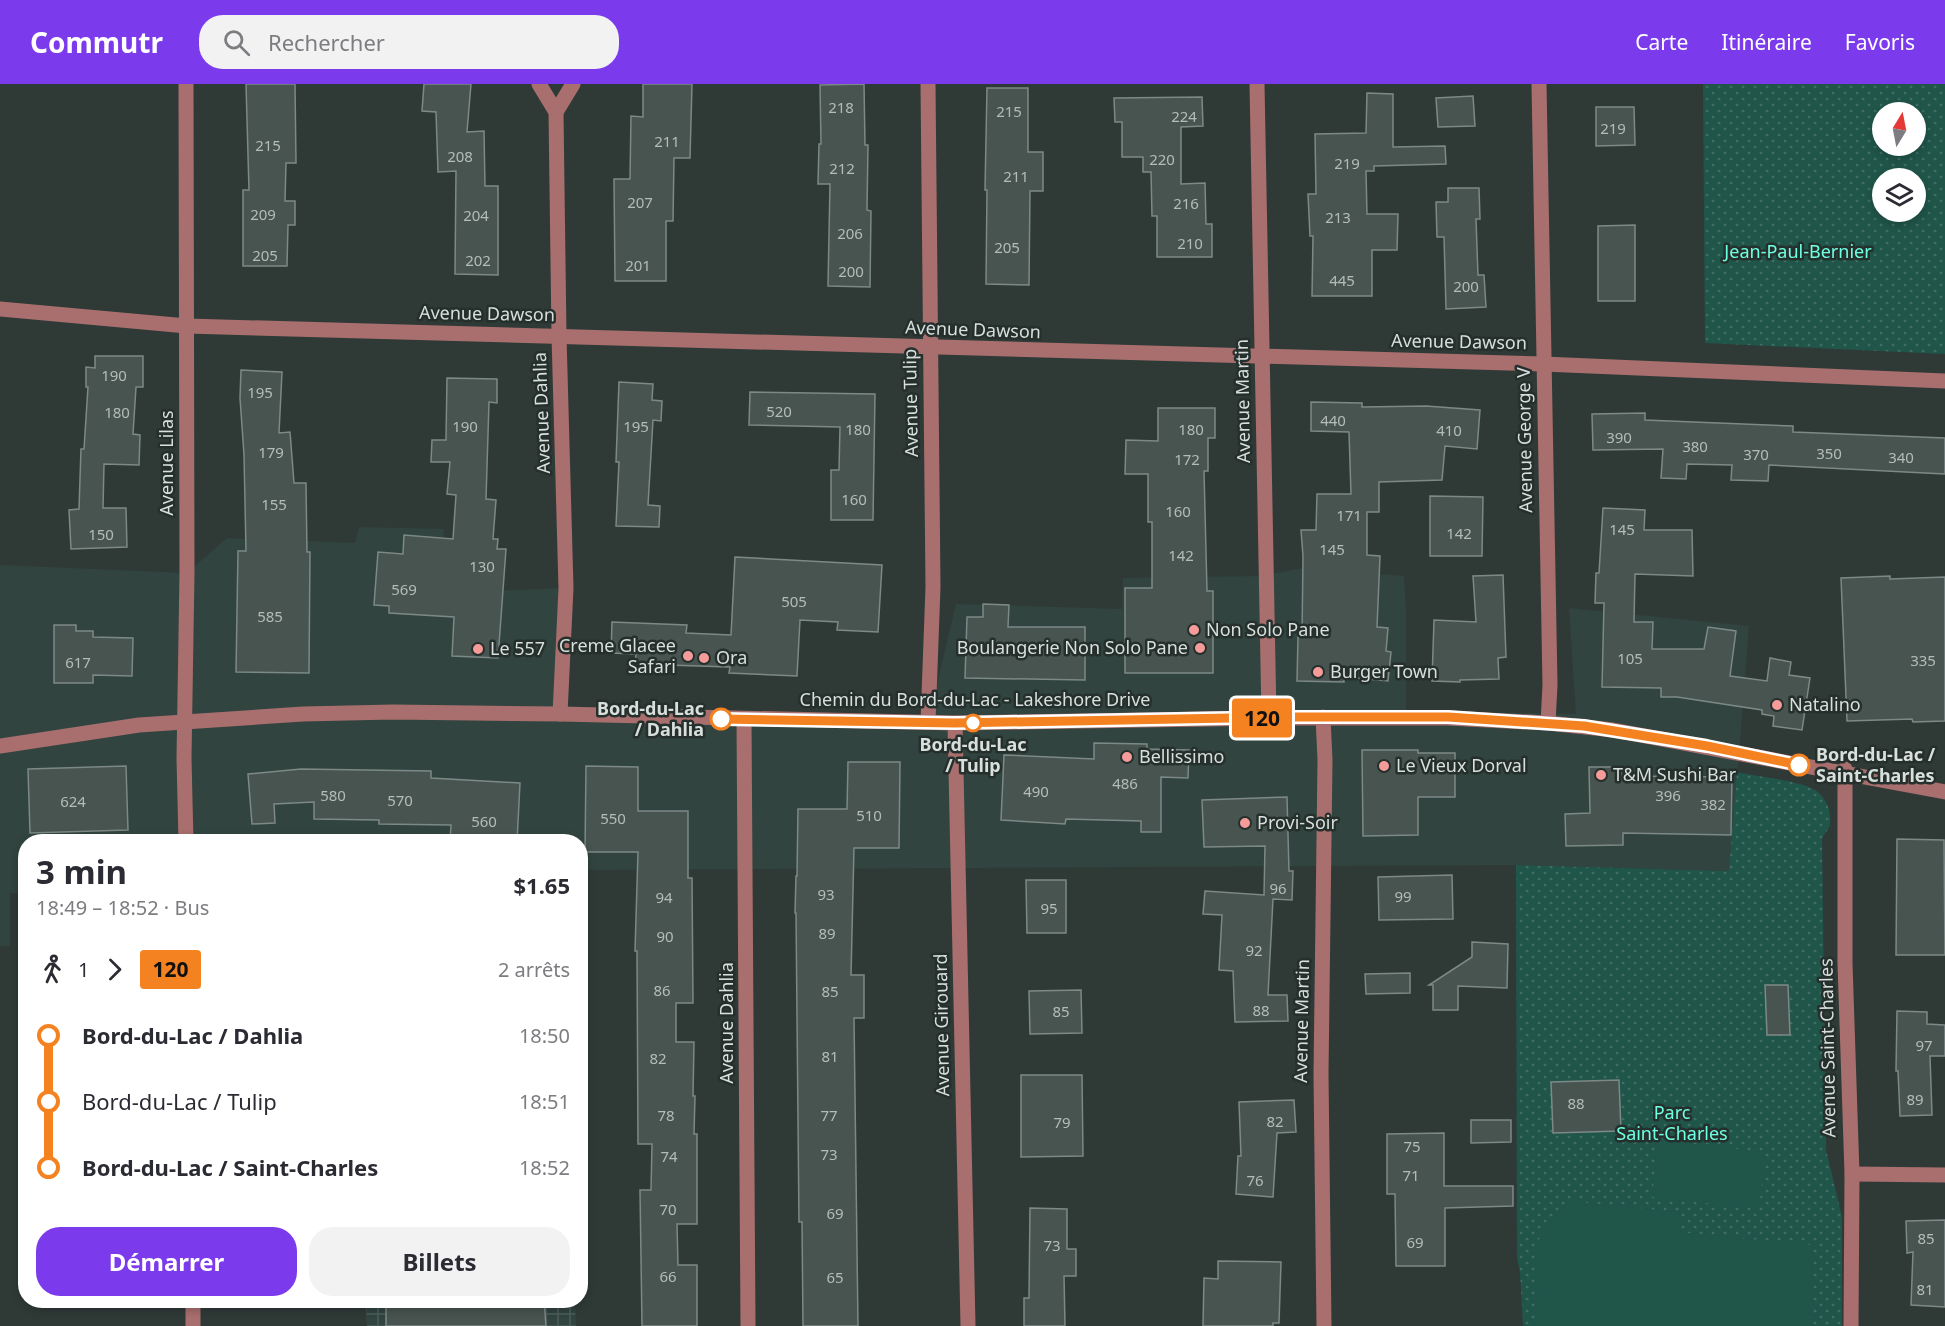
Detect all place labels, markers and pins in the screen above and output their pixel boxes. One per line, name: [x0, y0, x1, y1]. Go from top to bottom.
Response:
place label: Non Solo Pane: [1206, 617, 1330, 641]
marker: Non Solo Pane: [1187, 623, 1201, 637]
place label: Creme Glacee Safari: [559, 633, 676, 678]
place label: Boulangerie Non Solo Pane: [957, 635, 1188, 659]
place label: Le 557: [490, 636, 545, 660]
marker: Boulangerie Non Solo Pane: [1193, 641, 1207, 655]
marker: Le 557: [471, 642, 485, 656]
place label: Ora: [716, 645, 747, 669]
marker: Creme Glacee Safari: [681, 649, 695, 663]
marker: Ora: [697, 651, 711, 665]
place label: Burger Town: [1330, 659, 1438, 683]
marker: Burger Town: [1311, 665, 1325, 679]
place label: Natalino: [1789, 692, 1861, 716]
place label: Bord-du-Lac / Dahlia: [597, 696, 704, 741]
marker: Natalino: [1770, 698, 1784, 712]
marker: Bord-du-Lac / Dahlia: [710, 708, 732, 730]
marker: Bord-du-Lac / Tulip: [964, 714, 982, 732]
place label: Bord-du-Lac / Tulip: [919, 732, 1027, 777]
place label: Bord-du-Lac / Saint-Charles: [1816, 742, 1936, 787]
place label: Bellissimo: [1139, 744, 1224, 768]
marker: Bellissimo: [1120, 750, 1134, 764]
place label: Le Vieux Dorval: [1396, 753, 1527, 777]
marker: Bord-du-Lac / Saint-Charles: [1788, 754, 1810, 776]
marker: Le Vieux Dorval: [1377, 759, 1391, 773]
place label: T&M Sushi Bar: [1613, 762, 1737, 786]
marker: T&M Sushi Bar: [1594, 768, 1608, 782]
place label: Provi-Soir: [1257, 810, 1338, 834]
marker: Provi-Soir: [1238, 816, 1252, 830]

